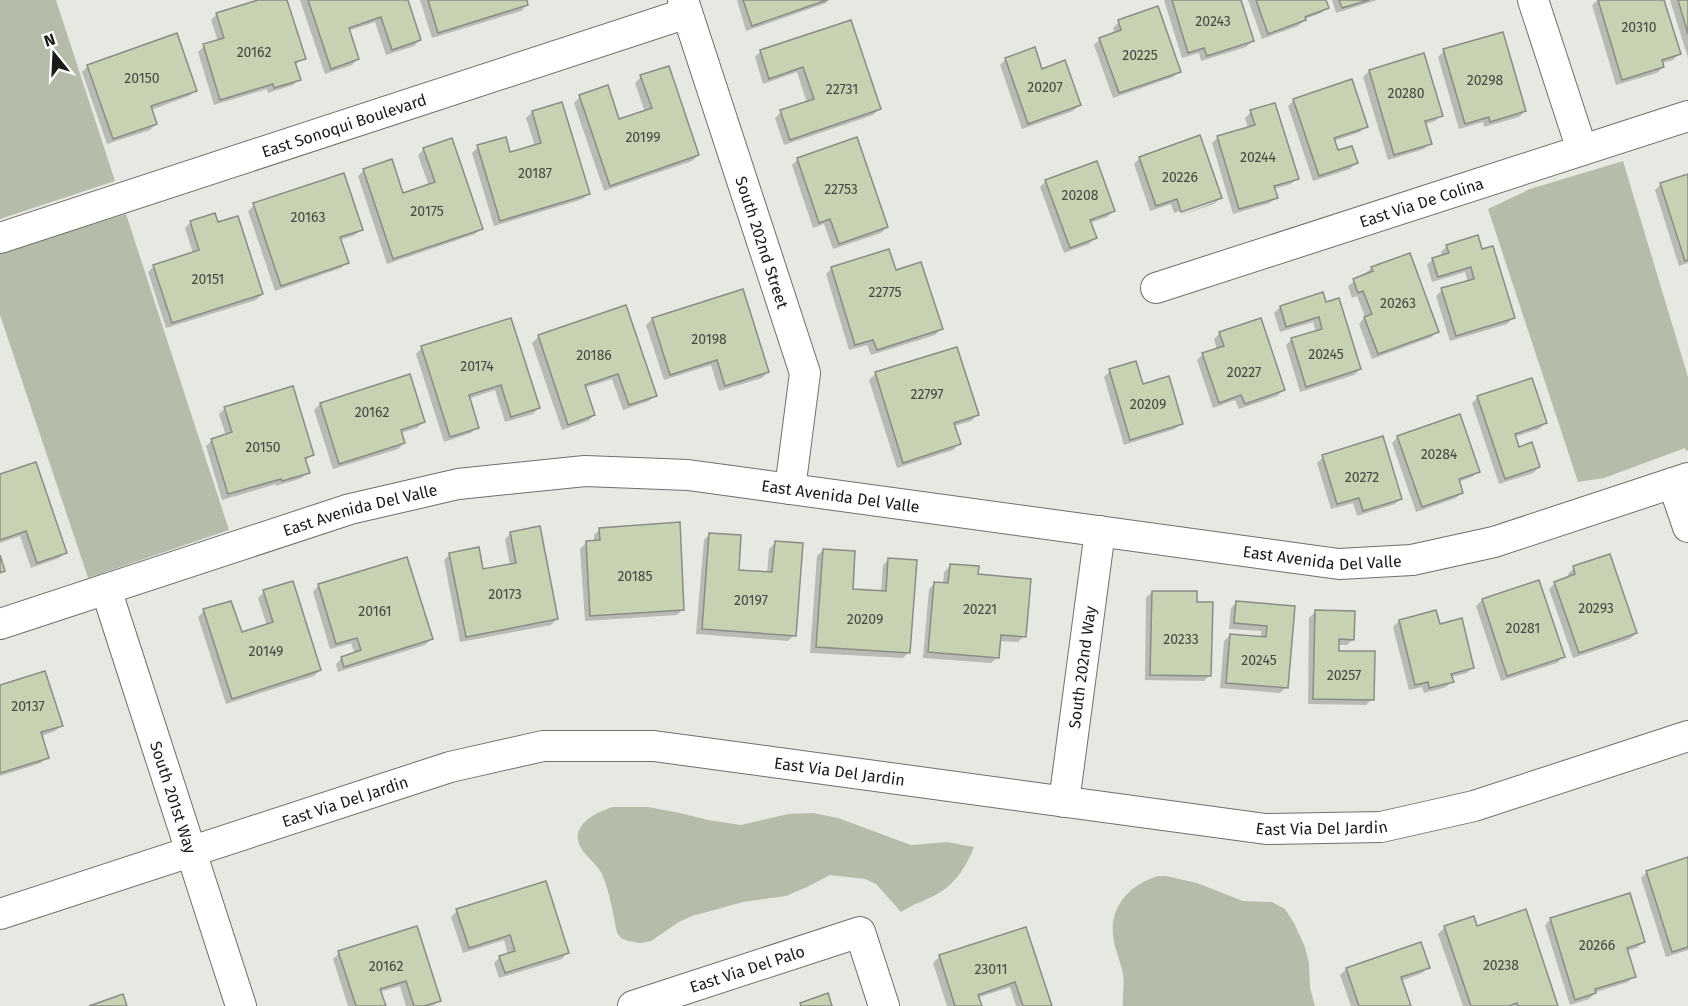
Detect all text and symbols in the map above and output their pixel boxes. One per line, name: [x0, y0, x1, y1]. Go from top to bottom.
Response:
house number: 20243: [1195, 13, 1231, 30]
house number: 20310: [1621, 19, 1657, 36]
north arrow: [24, 24, 84, 84]
text: N: [42, 30, 57, 51]
house number: 20162: [237, 44, 271, 61]
house number: 20225: [1122, 47, 1158, 64]
house number: 20150: [124, 70, 160, 87]
house number: 20298: [1467, 72, 1503, 89]
house number: 20207: [1027, 79, 1063, 96]
house number: 22731: [826, 81, 858, 98]
house number: 20280: [1387, 85, 1425, 102]
street label: East Sonoqui Boulevard: [259, 90, 429, 162]
house number: 20199: [625, 129, 661, 146]
house number: 20244: [1240, 149, 1277, 166]
house number: 20187: [518, 165, 552, 182]
house number: 20226: [1162, 169, 1198, 186]
street label: South 202nd Street: [731, 174, 792, 311]
street label: East Via De Colina: [1357, 174, 1486, 232]
house number: 22753: [824, 181, 858, 198]
house number: 20208: [1061, 187, 1099, 204]
house number: 20175: [410, 203, 444, 220]
house number: 20163: [291, 209, 325, 226]
house number: 20151: [192, 271, 224, 288]
house number: 22775: [869, 284, 901, 301]
house number: 20263: [1380, 295, 1416, 312]
house number: 20198: [691, 331, 727, 348]
house number: 20245: [1308, 346, 1344, 363]
house number: 20186: [576, 347, 612, 364]
house number: 20174: [460, 358, 494, 375]
house number: 20227: [1227, 364, 1261, 381]
house number: 22797: [910, 386, 944, 403]
house number: 20209: [1130, 396, 1166, 413]
house number: 20162: [355, 404, 389, 421]
house number: 20150: [245, 439, 281, 456]
house number: 20284: [1421, 446, 1458, 463]
house number: 20272: [1345, 469, 1379, 486]
street label: East Avenida Del Valle: [760, 476, 921, 517]
street label: East Avenida Del Valle: [281, 480, 439, 540]
street label: East Avenida Del Valle: [1242, 542, 1402, 574]
house number: 20185: [617, 568, 653, 585]
house number: 20173: [488, 586, 522, 603]
house number: 20197: [734, 592, 768, 609]
house number: 20293: [1578, 600, 1614, 617]
house number: 20221: [963, 601, 997, 618]
house number: 20161: [358, 603, 392, 620]
street label: South 202nd Way: [1065, 605, 1100, 730]
house number: 20209: [847, 611, 883, 628]
house number: 20281: [1506, 620, 1540, 637]
house number: 20233: [1163, 631, 1199, 648]
house number: 20149: [249, 643, 283, 660]
house number: 20245: [1241, 652, 1277, 669]
house number: 20257: [1327, 667, 1361, 684]
house number: 20137: [11, 698, 45, 715]
street label: South 201st Way: [146, 739, 200, 856]
street label: East Via Del Jardin: [773, 753, 906, 790]
street label: East Via Del Jardin: [280, 772, 411, 831]
street label: East Via Del Jardin: [1255, 817, 1389, 839]
house number: 20266: [1579, 937, 1615, 954]
street label: East Via Del Palo: [687, 942, 807, 997]
house number: 20238: [1483, 957, 1519, 974]
house number: 20162: [369, 958, 403, 975]
house number: 23011: [974, 961, 1008, 978]

